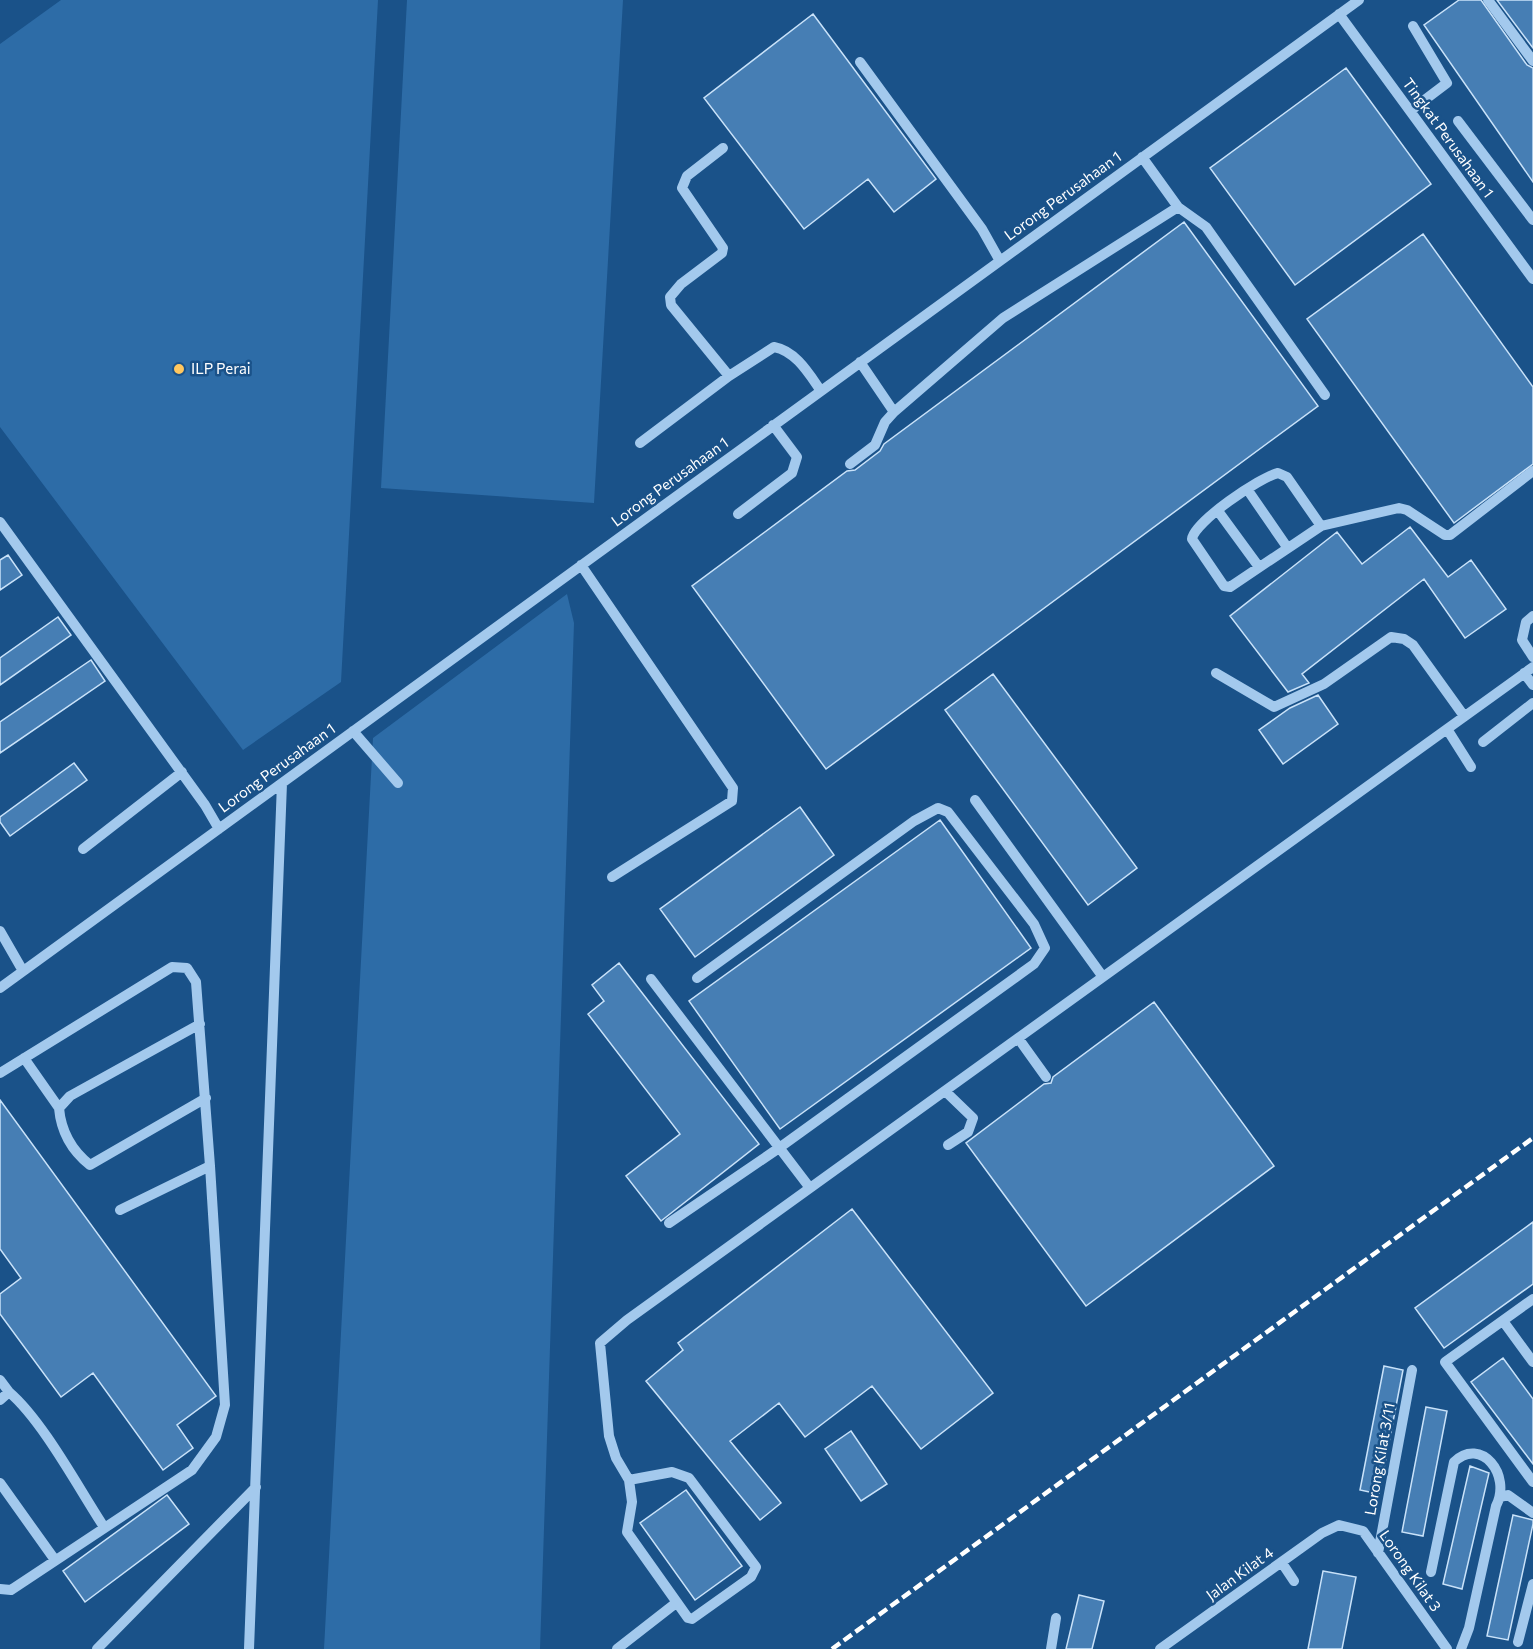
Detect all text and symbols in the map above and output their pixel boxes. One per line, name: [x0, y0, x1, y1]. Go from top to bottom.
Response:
street label: Tingkat Perusahaan 1: [1399, 74, 1498, 201]
street label: Lorong Perusahaan 1: [1000, 147, 1124, 244]
place label: ILP Perai: [191, 359, 251, 377]
marker: ILP Perai: [172, 362, 186, 376]
street label: Lorong Perusahaan 1: [607, 433, 731, 530]
street label: Lorong Perusahaan 1: [214, 719, 338, 816]
street label: Lorong Kilat 3/11: [1360, 1401, 1398, 1517]
street label: Lorong Kilat 3: [1376, 1526, 1445, 1614]
street label: Jalan Kilat 4: [1202, 1543, 1277, 1604]

